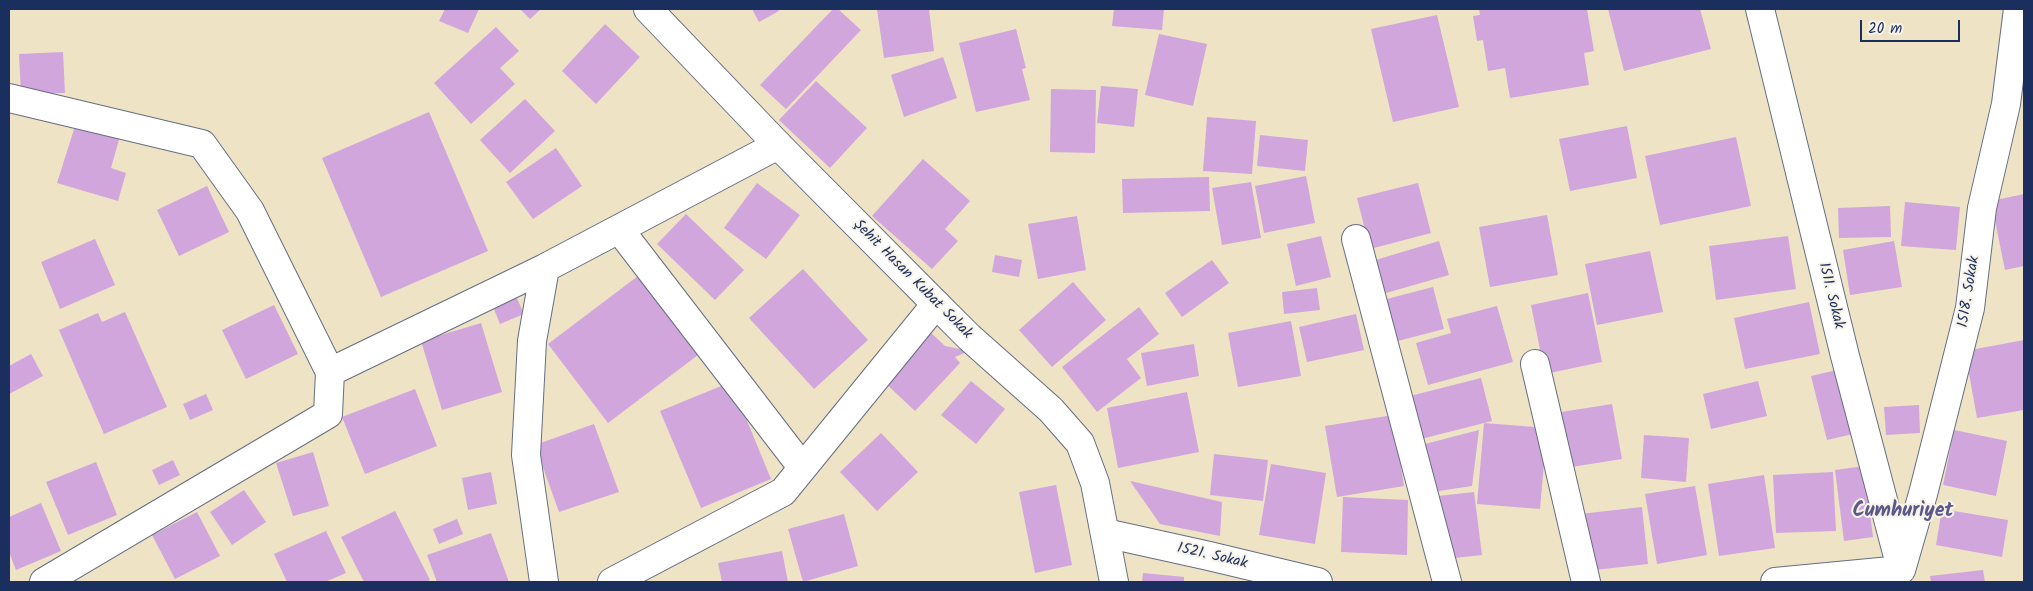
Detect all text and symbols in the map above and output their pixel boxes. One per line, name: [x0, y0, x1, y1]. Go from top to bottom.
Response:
scale bar: [1863, 10, 1963, 42]
text: 20 m: [1868, 17, 1902, 41]
street label: Şehit Hasan Kubat Sokak: [849, 217, 975, 343]
street label: 1518. Sokak: [1955, 255, 1985, 329]
street label: 1511. Sokak: [1813, 261, 1847, 331]
district label: Cumhuriyet: [1852, 501, 1954, 525]
street label: 1521. Sokak: [1175, 540, 1249, 574]

